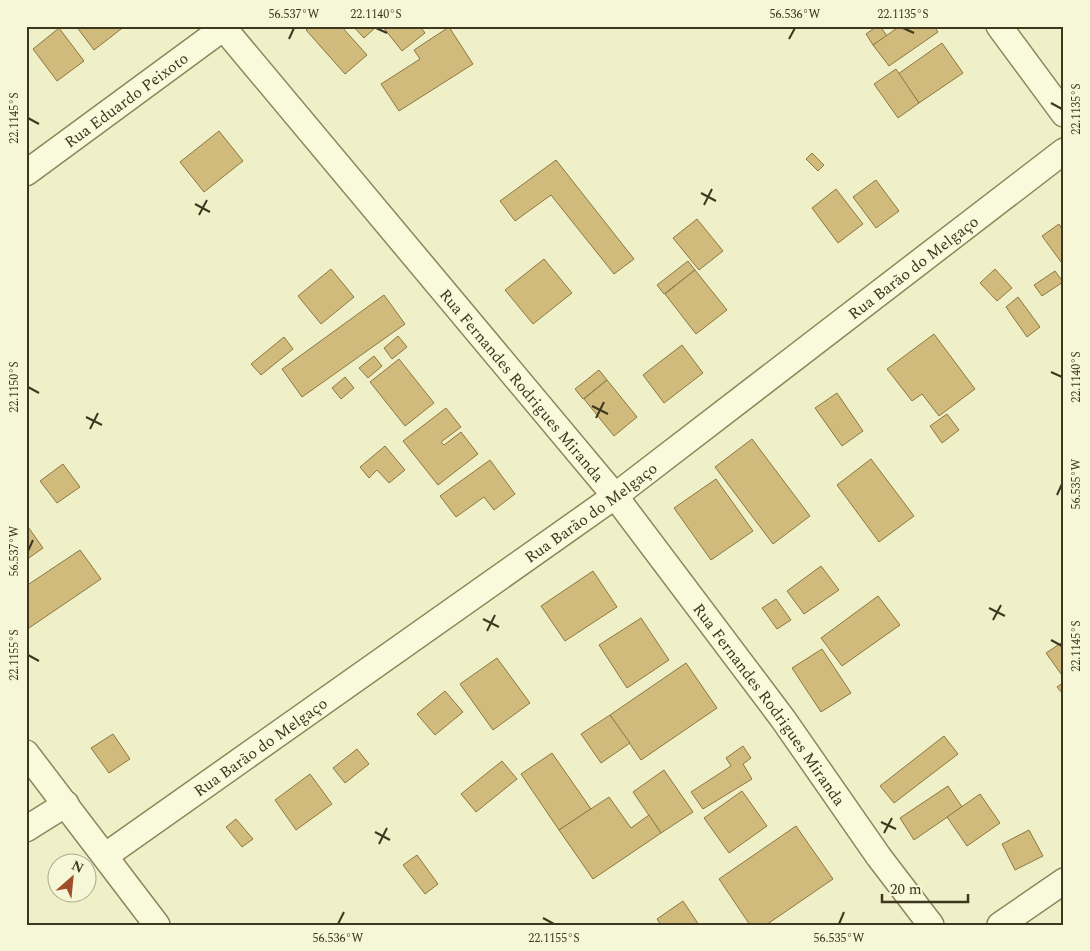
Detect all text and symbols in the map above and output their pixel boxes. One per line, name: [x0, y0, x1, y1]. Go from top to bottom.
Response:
text: 56.537°W: [269, 5, 320, 24]
text: 22.1140°S: [350, 5, 402, 24]
text: 56.536°W: [770, 5, 821, 24]
text: 22.1135°S: [877, 5, 929, 24]
street label: Rua Eduardo Peixoto: [59, 47, 194, 154]
text: 22.1135°S: [1067, 83, 1086, 135]
text: 22.1145°S: [5, 92, 24, 144]
street label: Rua Barão do Melgaço: [843, 210, 984, 326]
street label: Rua Fernandes Rodrigues Miranda: [433, 284, 610, 488]
text: 22.1140°S: [1067, 351, 1086, 403]
text: 22.1150°S: [5, 361, 24, 413]
street label: Rua Barão do Melgaço: [520, 457, 663, 569]
text: 56.535°W: [1067, 458, 1086, 509]
text: 56.537°W: [5, 525, 24, 576]
street label: Rua Fernandes Rodrigues Miranda: [687, 598, 851, 811]
text: 22.1145°S: [1067, 620, 1086, 672]
text: 22.1155°S: [5, 629, 24, 681]
street label: Rua Barão do Melgaço: [189, 692, 333, 803]
north arrow: [48, 854, 98, 904]
text: N: [68, 855, 88, 879]
scale bar: [882, 871, 969, 903]
text: 20 m: [890, 878, 922, 901]
text: 56.536°W: [313, 929, 364, 948]
text: 22.1155°S: [528, 929, 580, 948]
text: 56.535°W: [814, 929, 865, 948]

